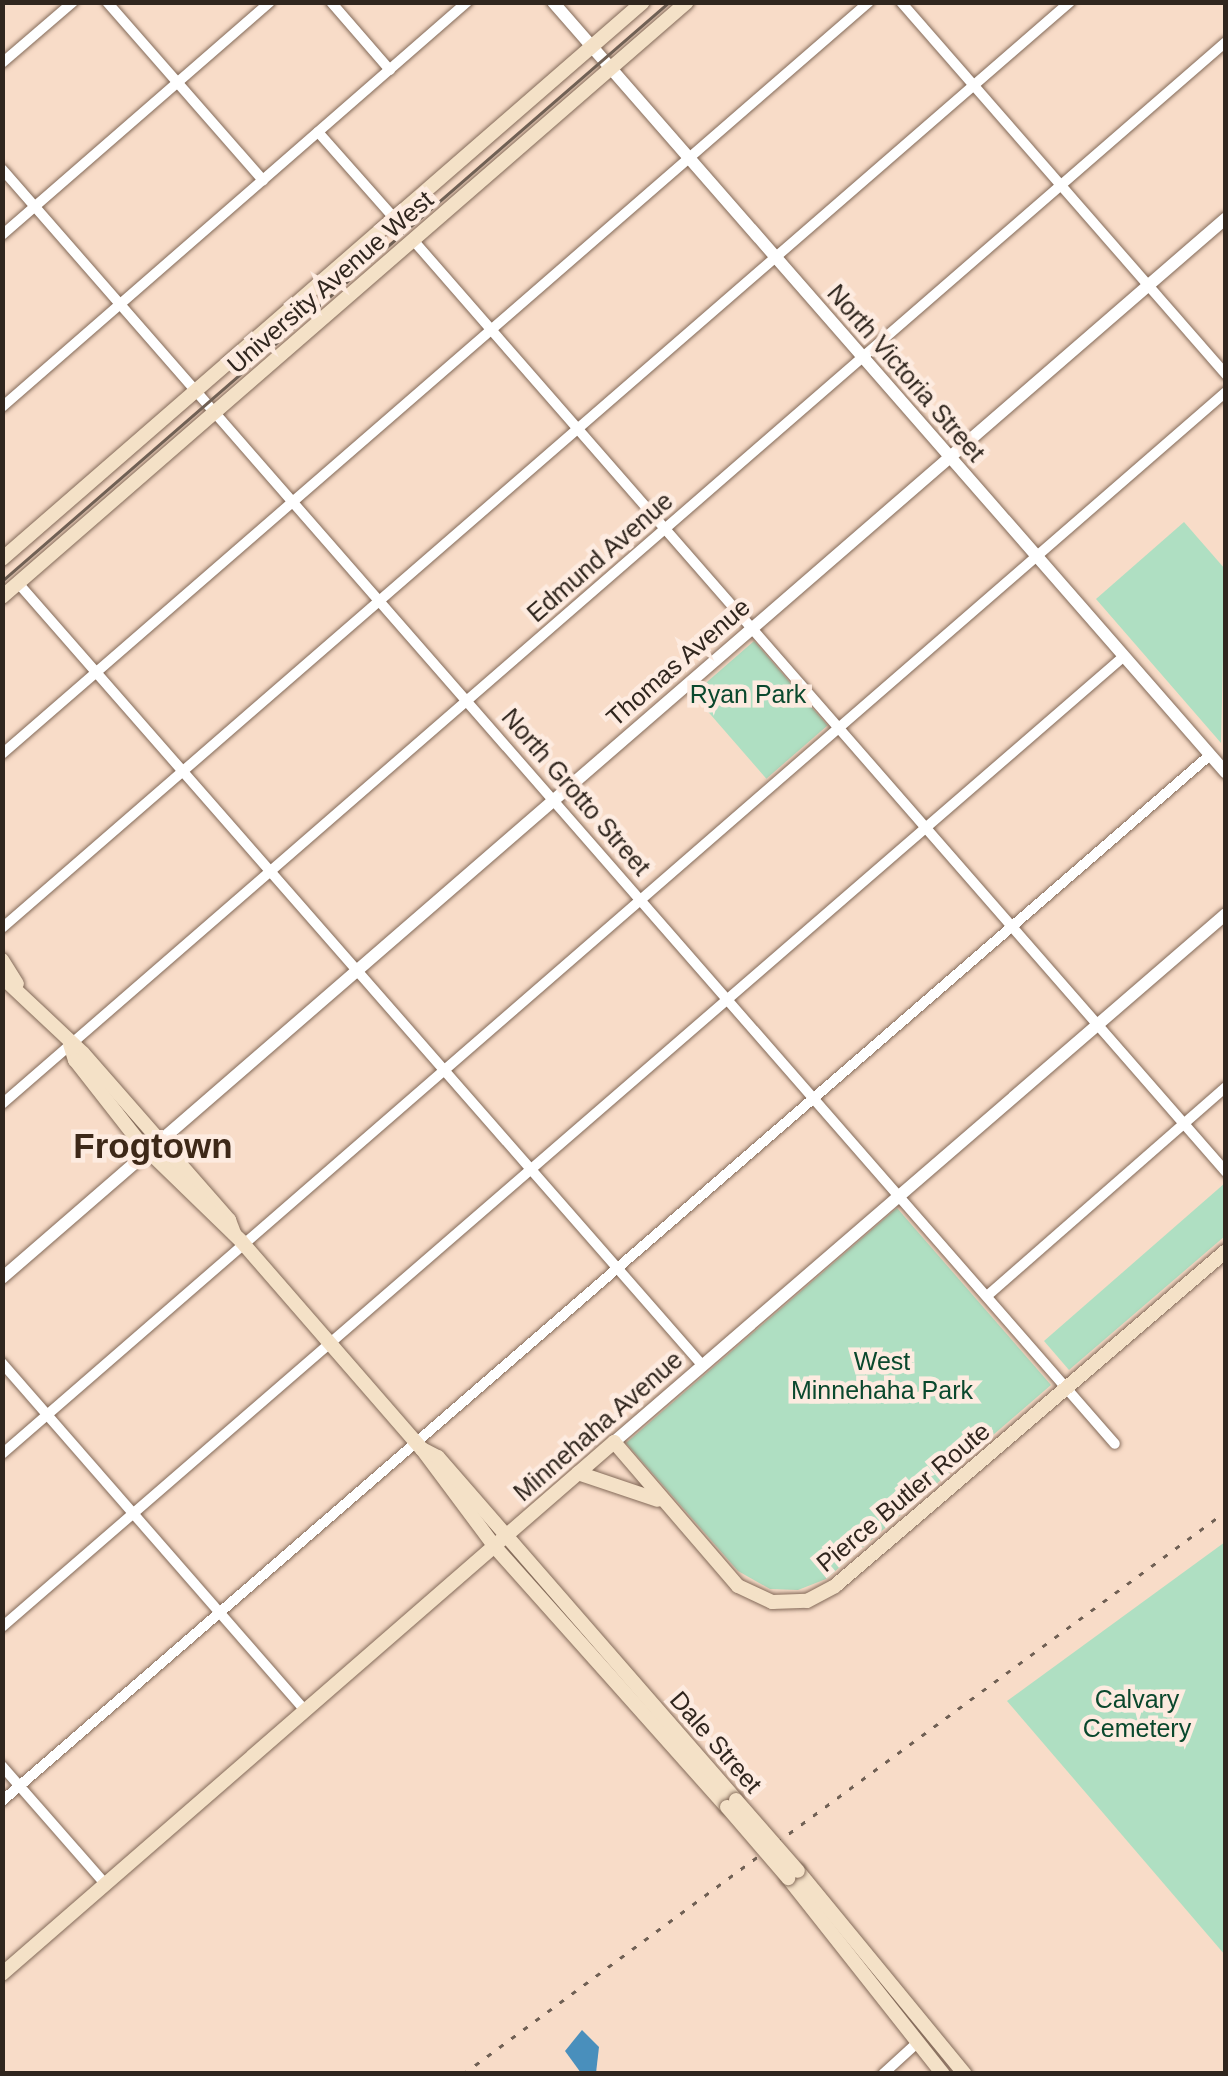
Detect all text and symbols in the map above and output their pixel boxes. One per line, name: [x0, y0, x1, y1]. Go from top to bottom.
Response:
street label: University Avenue West: [220, 184, 440, 380]
street label: North Victoria Street: [821, 278, 991, 468]
street label: Edmund Avenue: [521, 485, 679, 629]
street label: Thomas Avenue: [600, 591, 756, 733]
park label: Ryan Park: [690, 679, 806, 709]
street label: North Grotto Street: [495, 702, 657, 882]
district label: Frogtown: [73, 1125, 233, 1167]
street label: Minnehaha Avenue: [507, 1344, 689, 1508]
park label: West Minnehaha Park: [791, 1347, 973, 1406]
street label: Pierce Butler Route: [810, 1416, 996, 1578]
street label: Dale Street: [664, 1685, 768, 1799]
park label: Calvary Cemetery: [1083, 1685, 1191, 1744]

